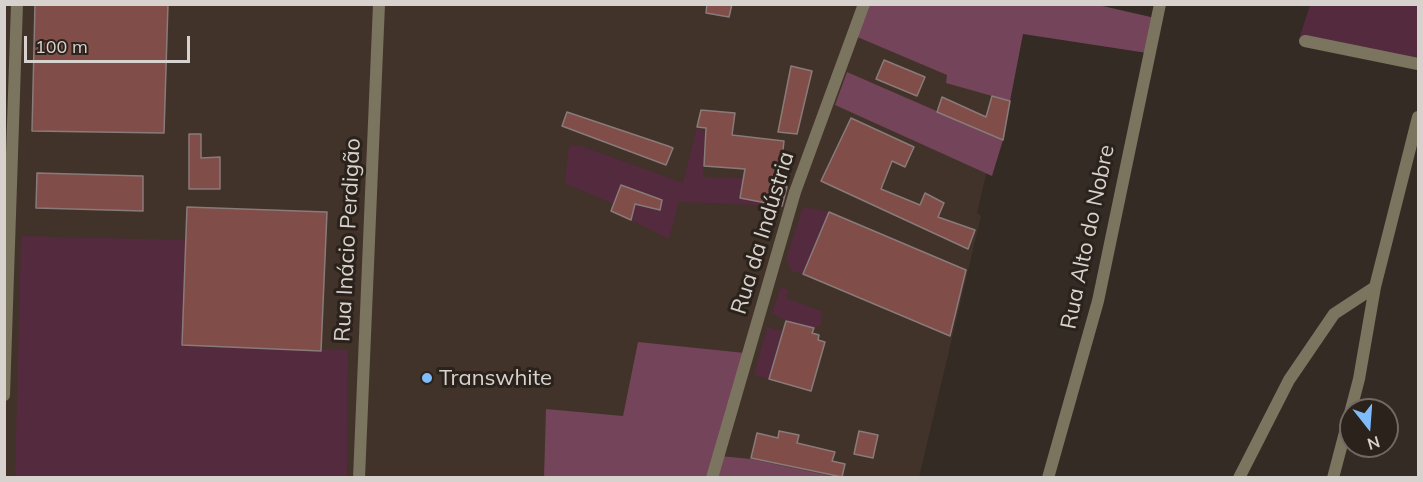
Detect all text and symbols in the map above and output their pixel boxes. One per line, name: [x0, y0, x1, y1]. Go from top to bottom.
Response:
scale bar: [27, 24, 194, 62]
text: 100 m: [35, 35, 88, 58]
street label: Rua Inácio Perdigão: [329, 137, 367, 343]
street label: Rua Alto do Nobre: [1056, 142, 1120, 332]
street label: Rua da Indústria: [726, 149, 800, 317]
place label: Transwhite: [439, 365, 552, 391]
marker: Transwhite: [420, 371, 434, 385]
north arrow: [1339, 398, 1399, 458]
text: N: [1365, 432, 1382, 455]

